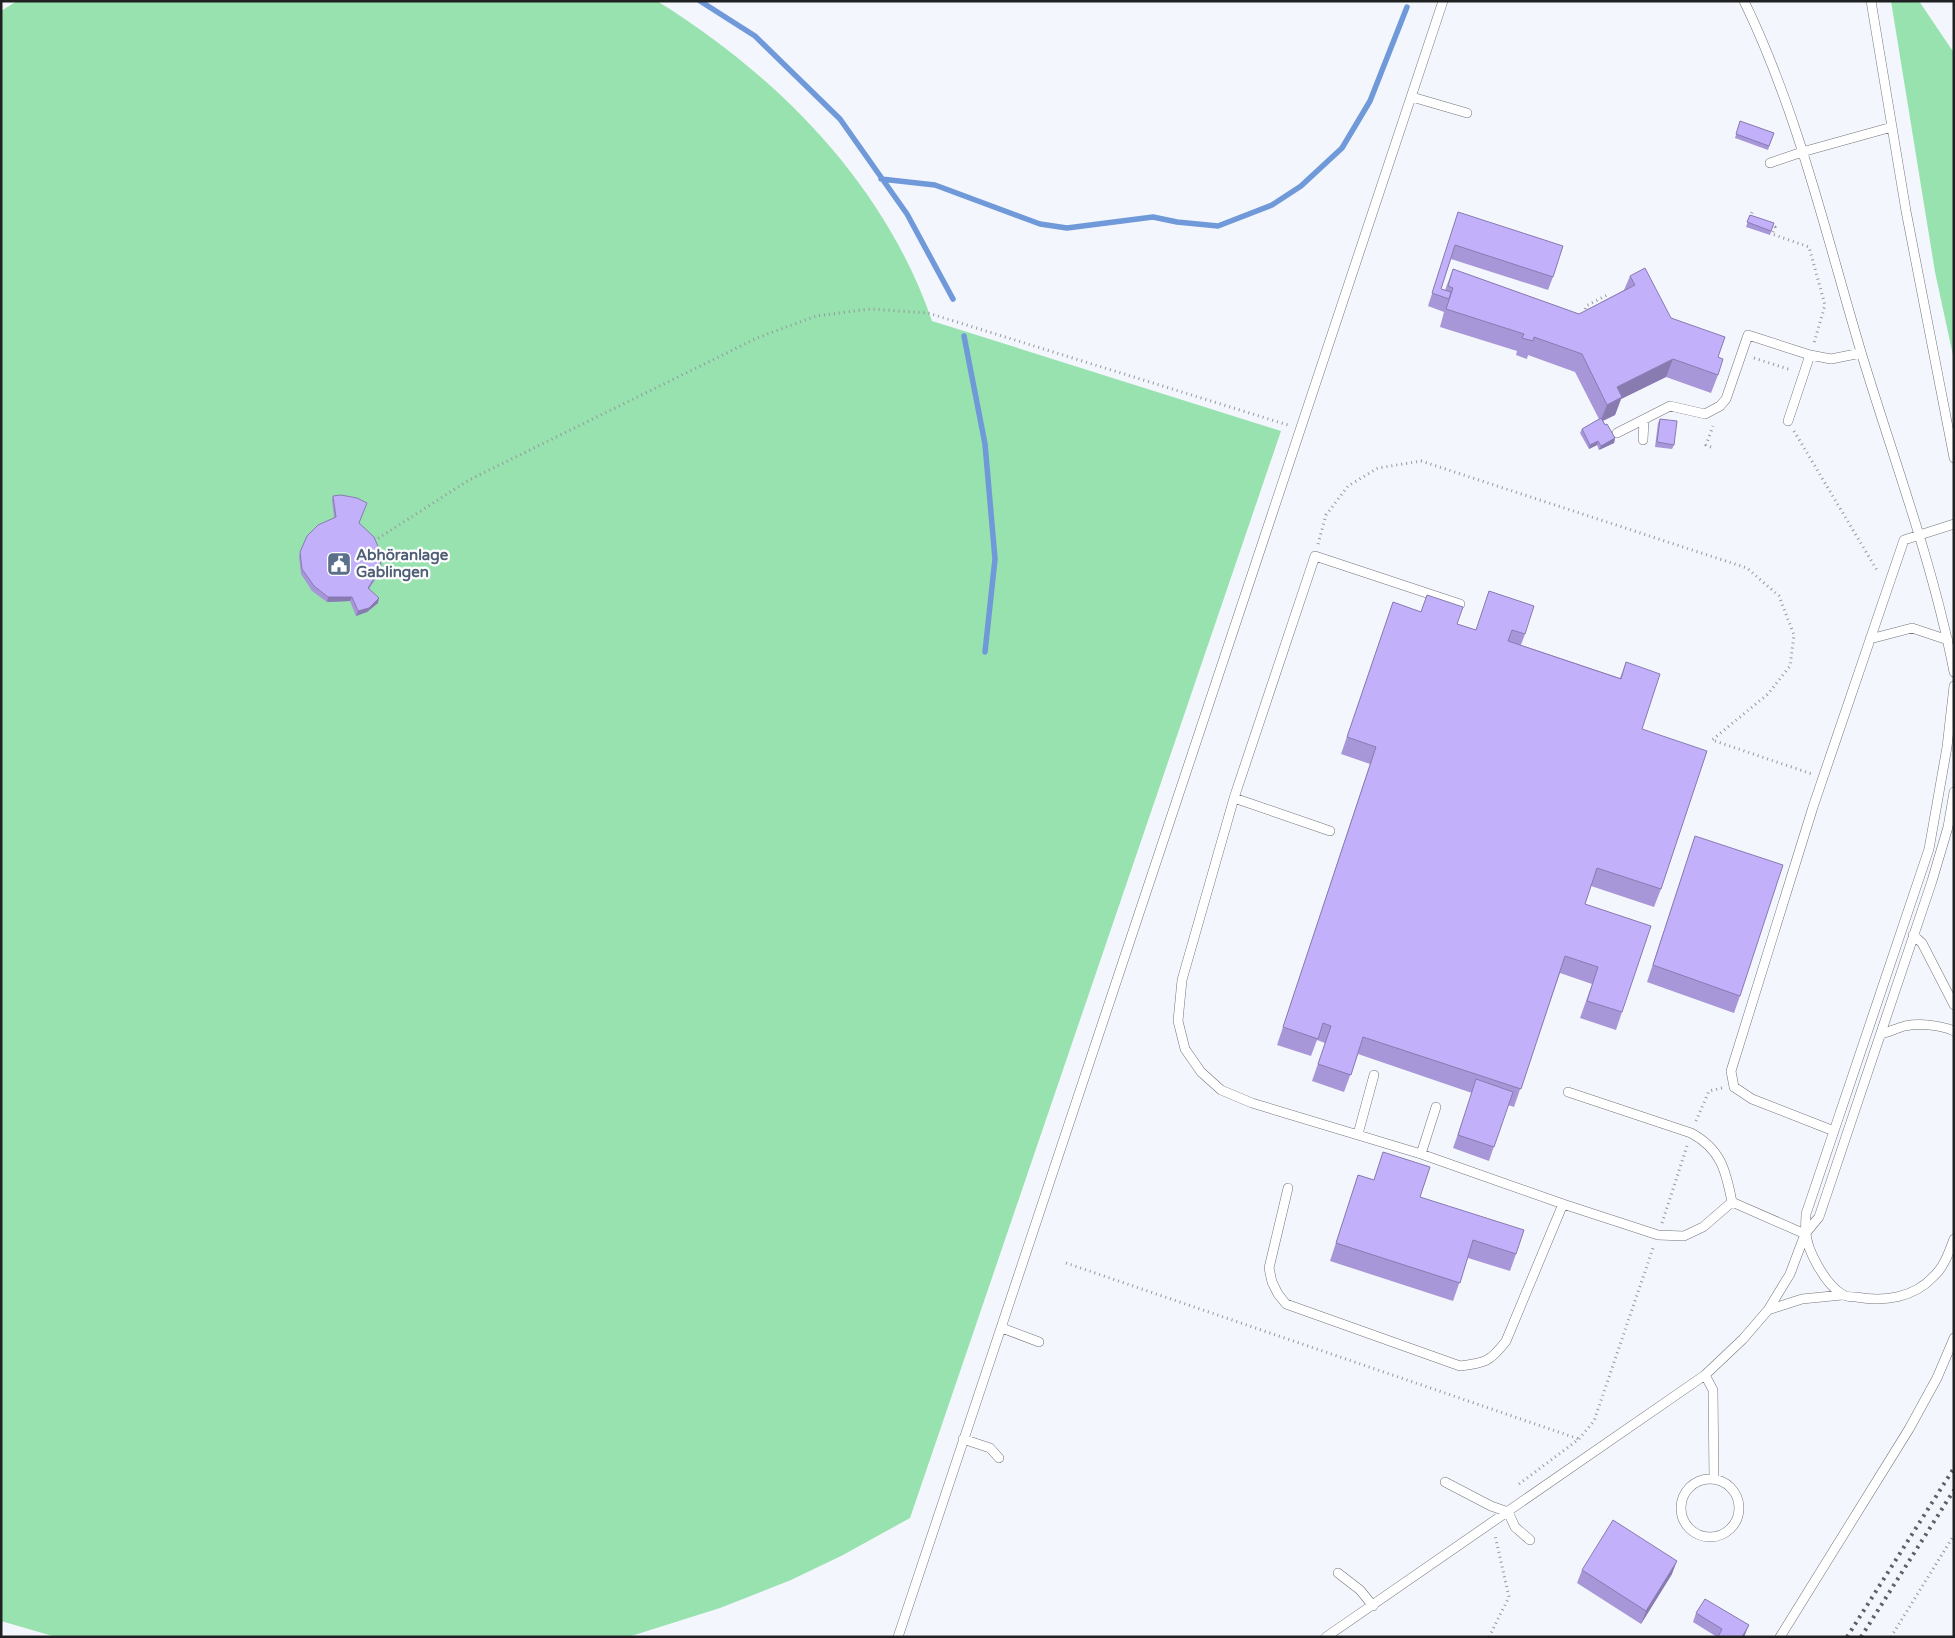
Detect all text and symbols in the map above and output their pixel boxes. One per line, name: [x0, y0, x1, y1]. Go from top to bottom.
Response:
place label: Abhöranlage Gablingen: [356, 546, 449, 582]
public building icon: Abhöranlage Gablingen: [326, 551, 352, 577]

